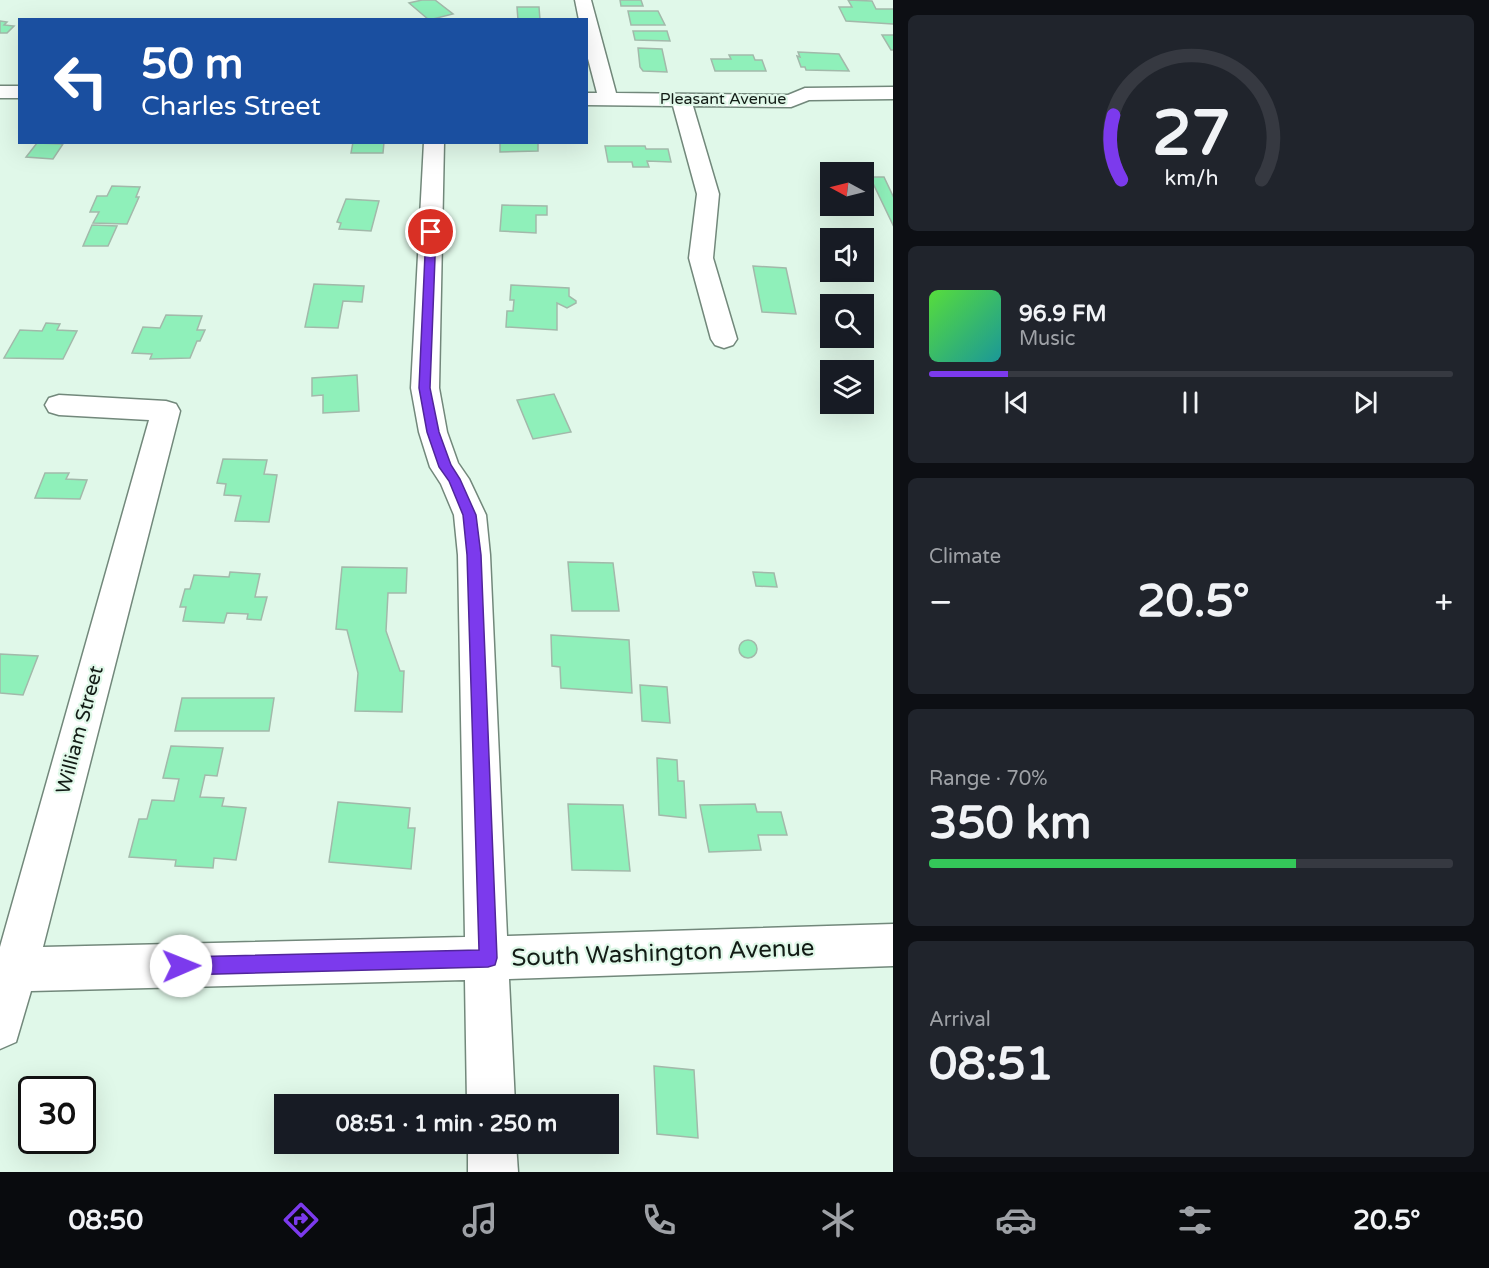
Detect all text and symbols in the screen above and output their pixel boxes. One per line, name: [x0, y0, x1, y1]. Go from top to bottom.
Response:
text: 50 m: [141, 39, 243, 90]
icon: left: [42, 42, 120, 120]
street label: Pleasant Avenue: [660, 89, 786, 109]
text: Charles Street: [141, 90, 321, 123]
text: 27: [1152, 97, 1230, 172]
north arrow: [820, 162, 874, 216]
map controls: [820, 162, 874, 414]
text: km/h: [1164, 166, 1218, 192]
pin: [405, 206, 456, 257]
icon: arrive: [414, 215, 447, 248]
button: sound: [820, 228, 874, 282]
button: search: [820, 294, 874, 348]
text: 96.9 FM: [1019, 301, 1107, 327]
text: Music: [1019, 327, 1075, 351]
button: layers: [820, 360, 874, 414]
icon: previous: [1000, 386, 1033, 419]
icon: pause: [1174, 386, 1207, 419]
icon: next: [1349, 386, 1382, 419]
text: Climate: [929, 545, 1001, 569]
text: 20.5°: [1137, 575, 1250, 629]
text: −: [929, 583, 953, 622]
text: +: [1434, 583, 1453, 622]
street label: William Street: [51, 663, 109, 797]
text: Range · 70%: [929, 767, 1048, 791]
text: 350 km: [929, 797, 1091, 851]
street label: South Washington Avenue: [511, 933, 815, 973]
position arrow: [149, 934, 213, 998]
text: Arrival: [929, 1008, 991, 1032]
text: 08:51: [929, 1038, 1054, 1092]
speed limit sign: 30: [18, 1076, 96, 1154]
text: 08:51 · 1 min · 250 m: [336, 1111, 557, 1137]
icon: directions: [280, 1199, 322, 1241]
icon: music: [459, 1199, 501, 1241]
icon: phone: [638, 1199, 680, 1241]
icon: climate: [817, 1199, 859, 1241]
icon: car: [995, 1199, 1037, 1241]
icon: filters: [1174, 1199, 1216, 1241]
text: 08:50: [68, 1204, 143, 1237]
text: 20.5°: [1353, 1204, 1421, 1237]

